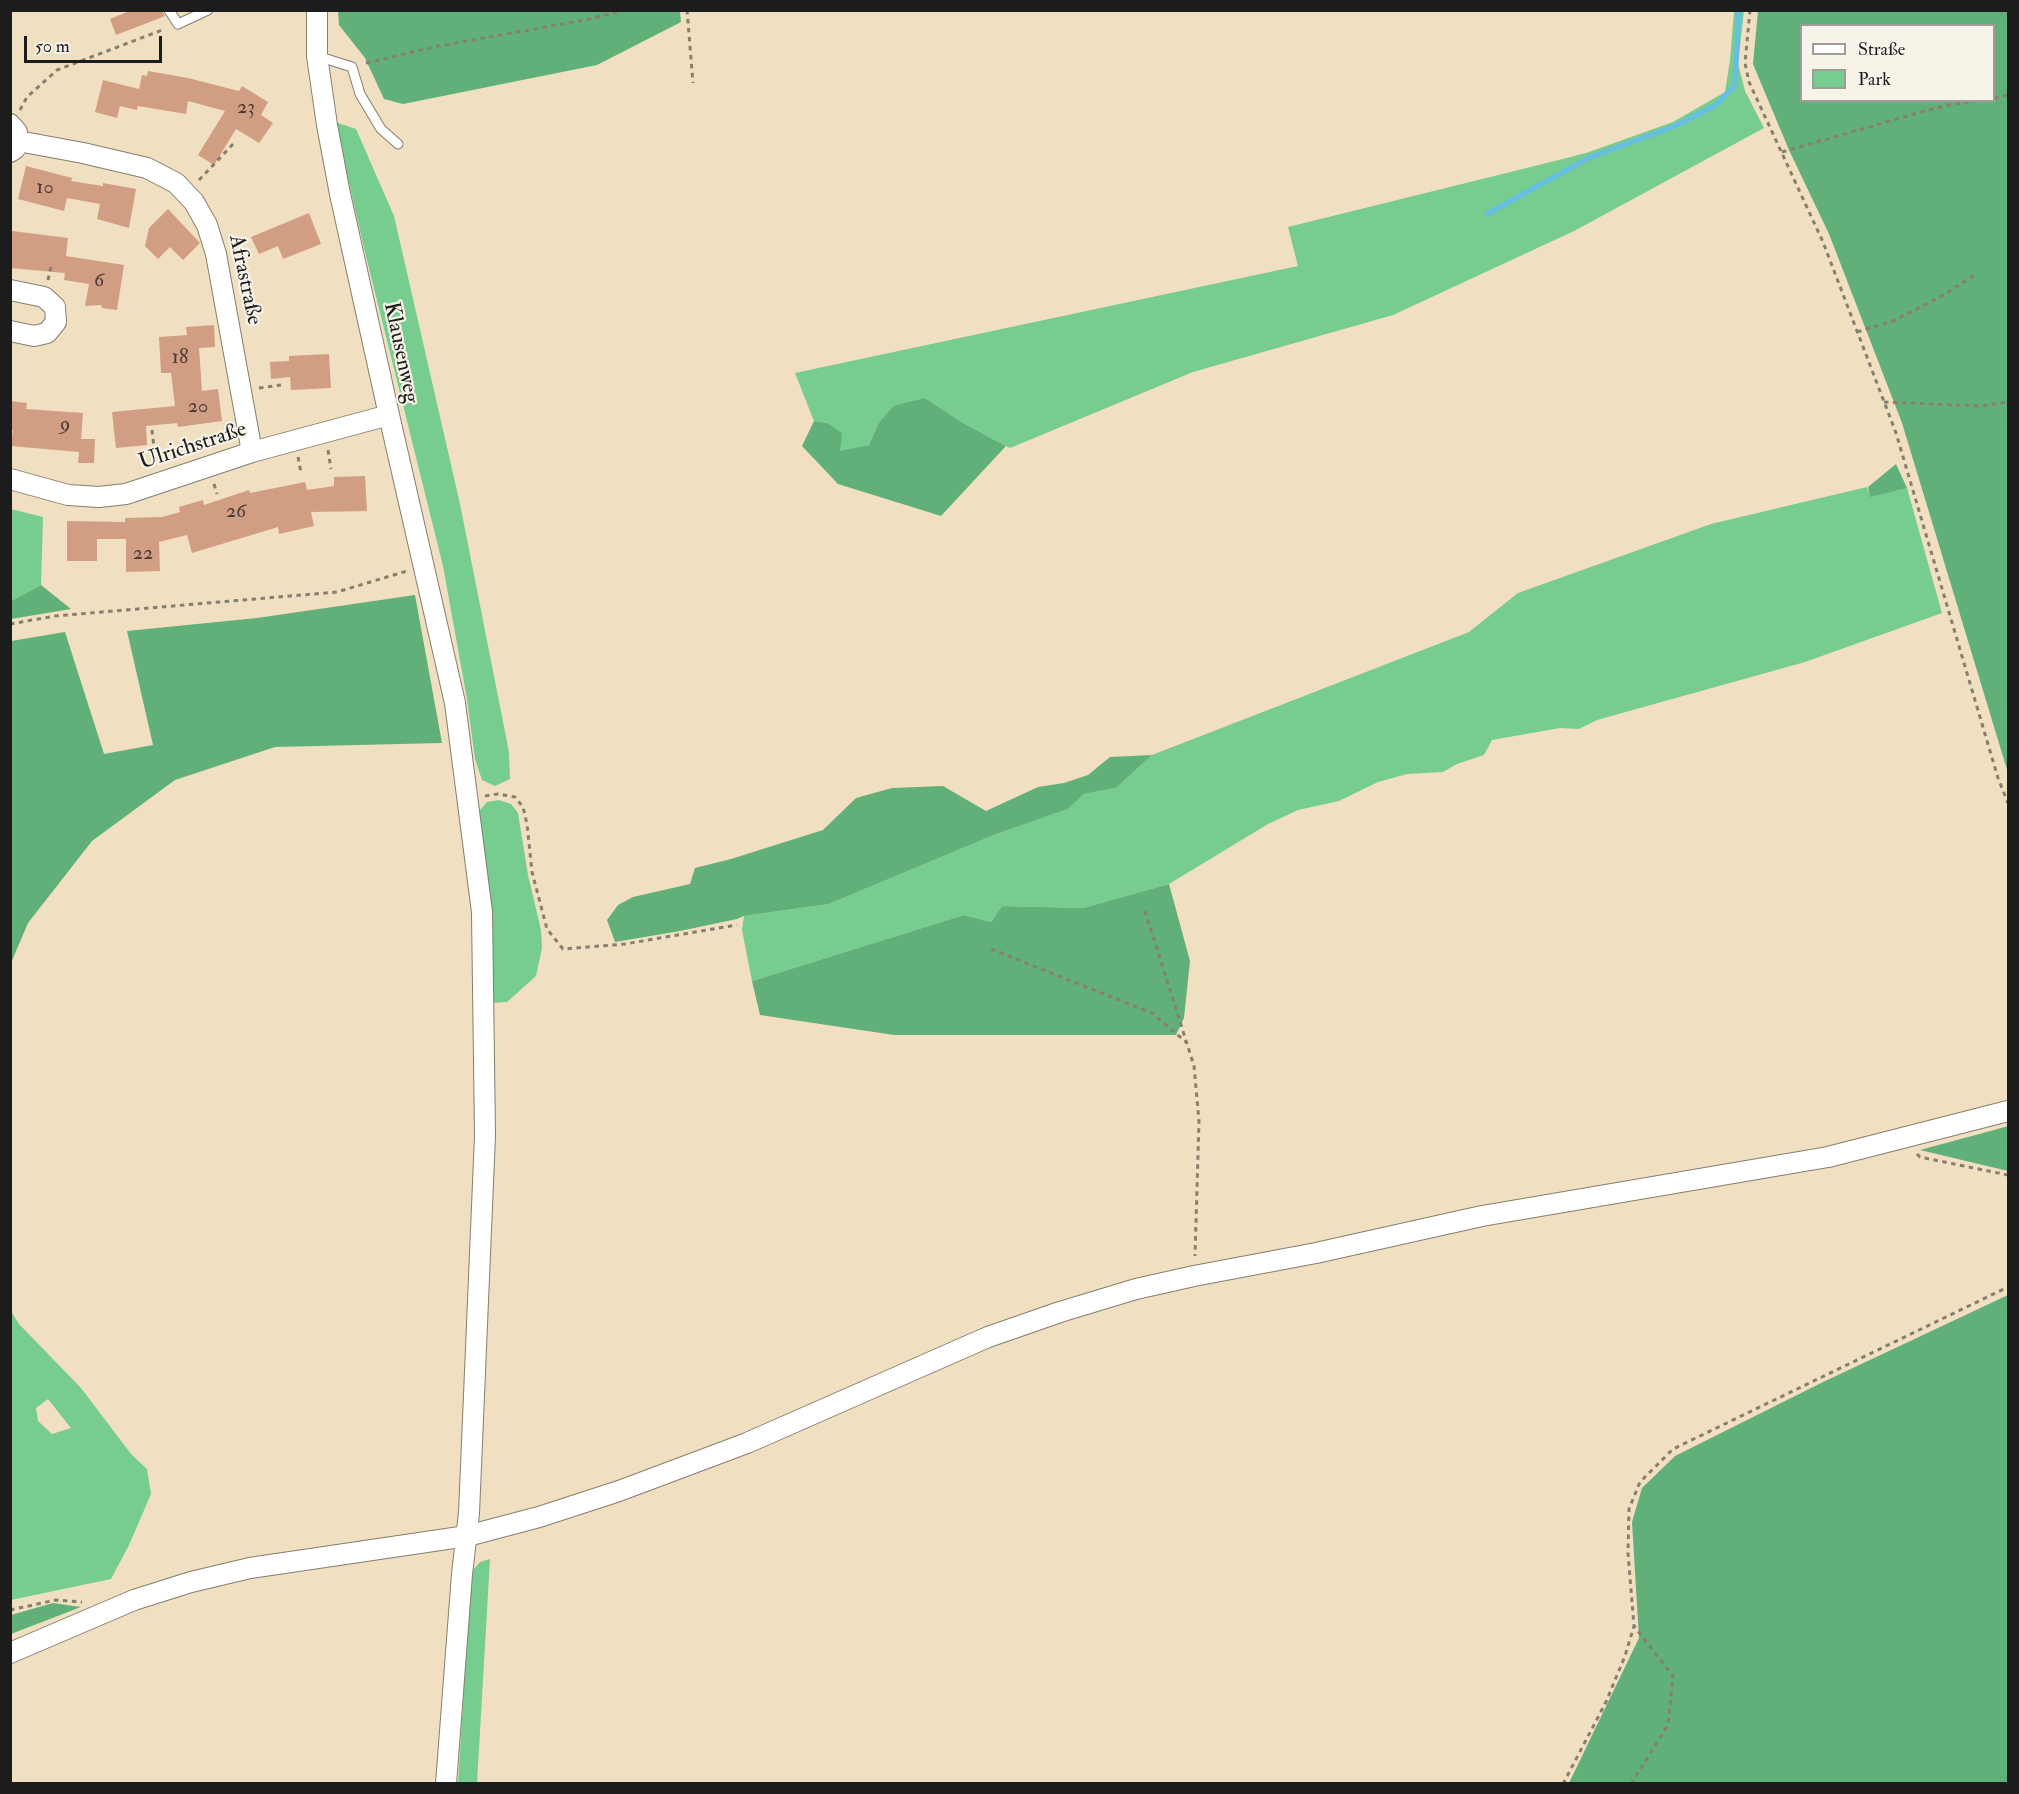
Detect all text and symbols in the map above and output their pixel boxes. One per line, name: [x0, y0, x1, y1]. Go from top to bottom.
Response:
scale bar: [27, 24, 165, 62]
legend: [1800, 24, 1995, 102]
text: 50 m: [35, 35, 70, 58]
text: Straße: [1858, 38, 1905, 61]
text: Park: [1858, 68, 1891, 91]
house number: 23: [237, 97, 255, 121]
house number: 10: [36, 177, 54, 201]
street label: Afrastraße: [222, 233, 266, 327]
house number: 6: [94, 270, 104, 294]
street label: Klausenweg: [376, 300, 424, 406]
house number: 18: [172, 347, 188, 371]
house number: 20: [188, 396, 208, 420]
house number: 9: [60, 414, 70, 438]
street label: Ulrichstraße: [136, 417, 250, 477]
house number: 26: [226, 501, 246, 525]
house number: 22: [133, 543, 153, 567]

